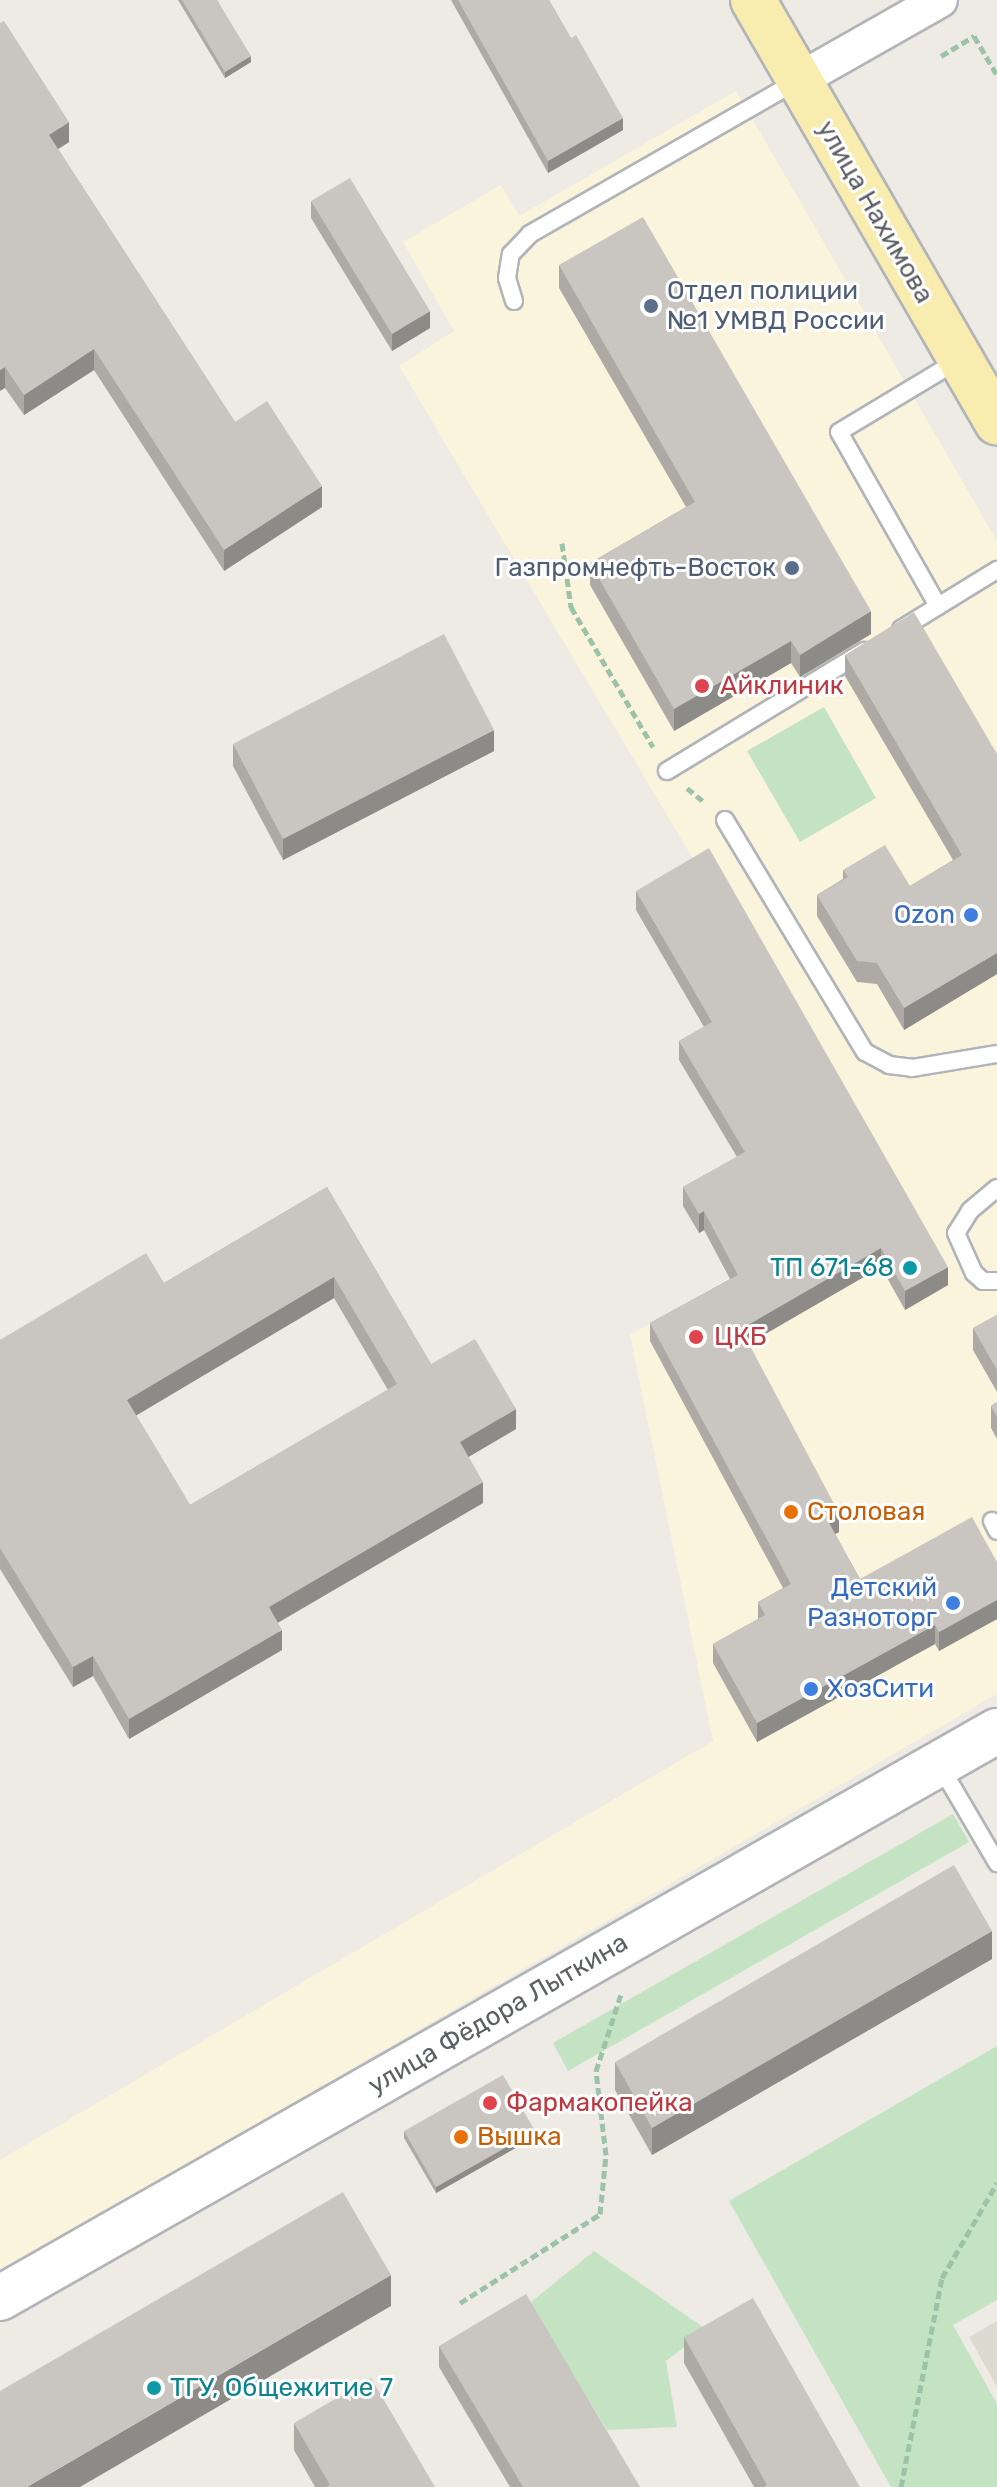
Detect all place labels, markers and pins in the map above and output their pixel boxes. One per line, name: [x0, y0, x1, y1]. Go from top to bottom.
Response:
place label: Отдел полиции №1 УМВД России: [667, 275, 885, 336]
marker: Отдел полиции №1 УМВД России: [642, 297, 660, 315]
place label: Газпромнефть-Восток: [495, 552, 776, 584]
marker: Газпромнефть-Восток: [783, 559, 801, 577]
place label: Айклиник: [720, 670, 844, 702]
marker: Айклиник: [691, 675, 713, 697]
place label: Ozon: [894, 899, 955, 931]
marker: Ozon: [962, 906, 980, 924]
place label: ТП 671-68: [770, 1252, 894, 1284]
marker: ТП 671-68: [901, 1259, 919, 1277]
place label: ЦКБ: [714, 1321, 766, 1353]
marker: ЦКБ: [685, 1326, 707, 1348]
place label: Столовая: [807, 1496, 925, 1528]
marker: Столовая: [782, 1503, 800, 1521]
place label: Детский Разноторг: [807, 1572, 937, 1634]
marker: Детский Разноторг: [944, 1594, 962, 1612]
place label: ХозСити: [827, 1673, 934, 1705]
marker: ХозСити: [802, 1680, 820, 1698]
place label: Фармакопейка: [506, 2087, 692, 2119]
marker: Фармакопейка: [481, 2094, 499, 2112]
place label: Вышка: [477, 2121, 562, 2153]
marker: Вышка: [452, 2128, 470, 2146]
place label: ТГУ, Общежитие 7: [170, 2372, 393, 2404]
marker: ТГУ, Общежитие 7: [145, 2379, 163, 2397]

